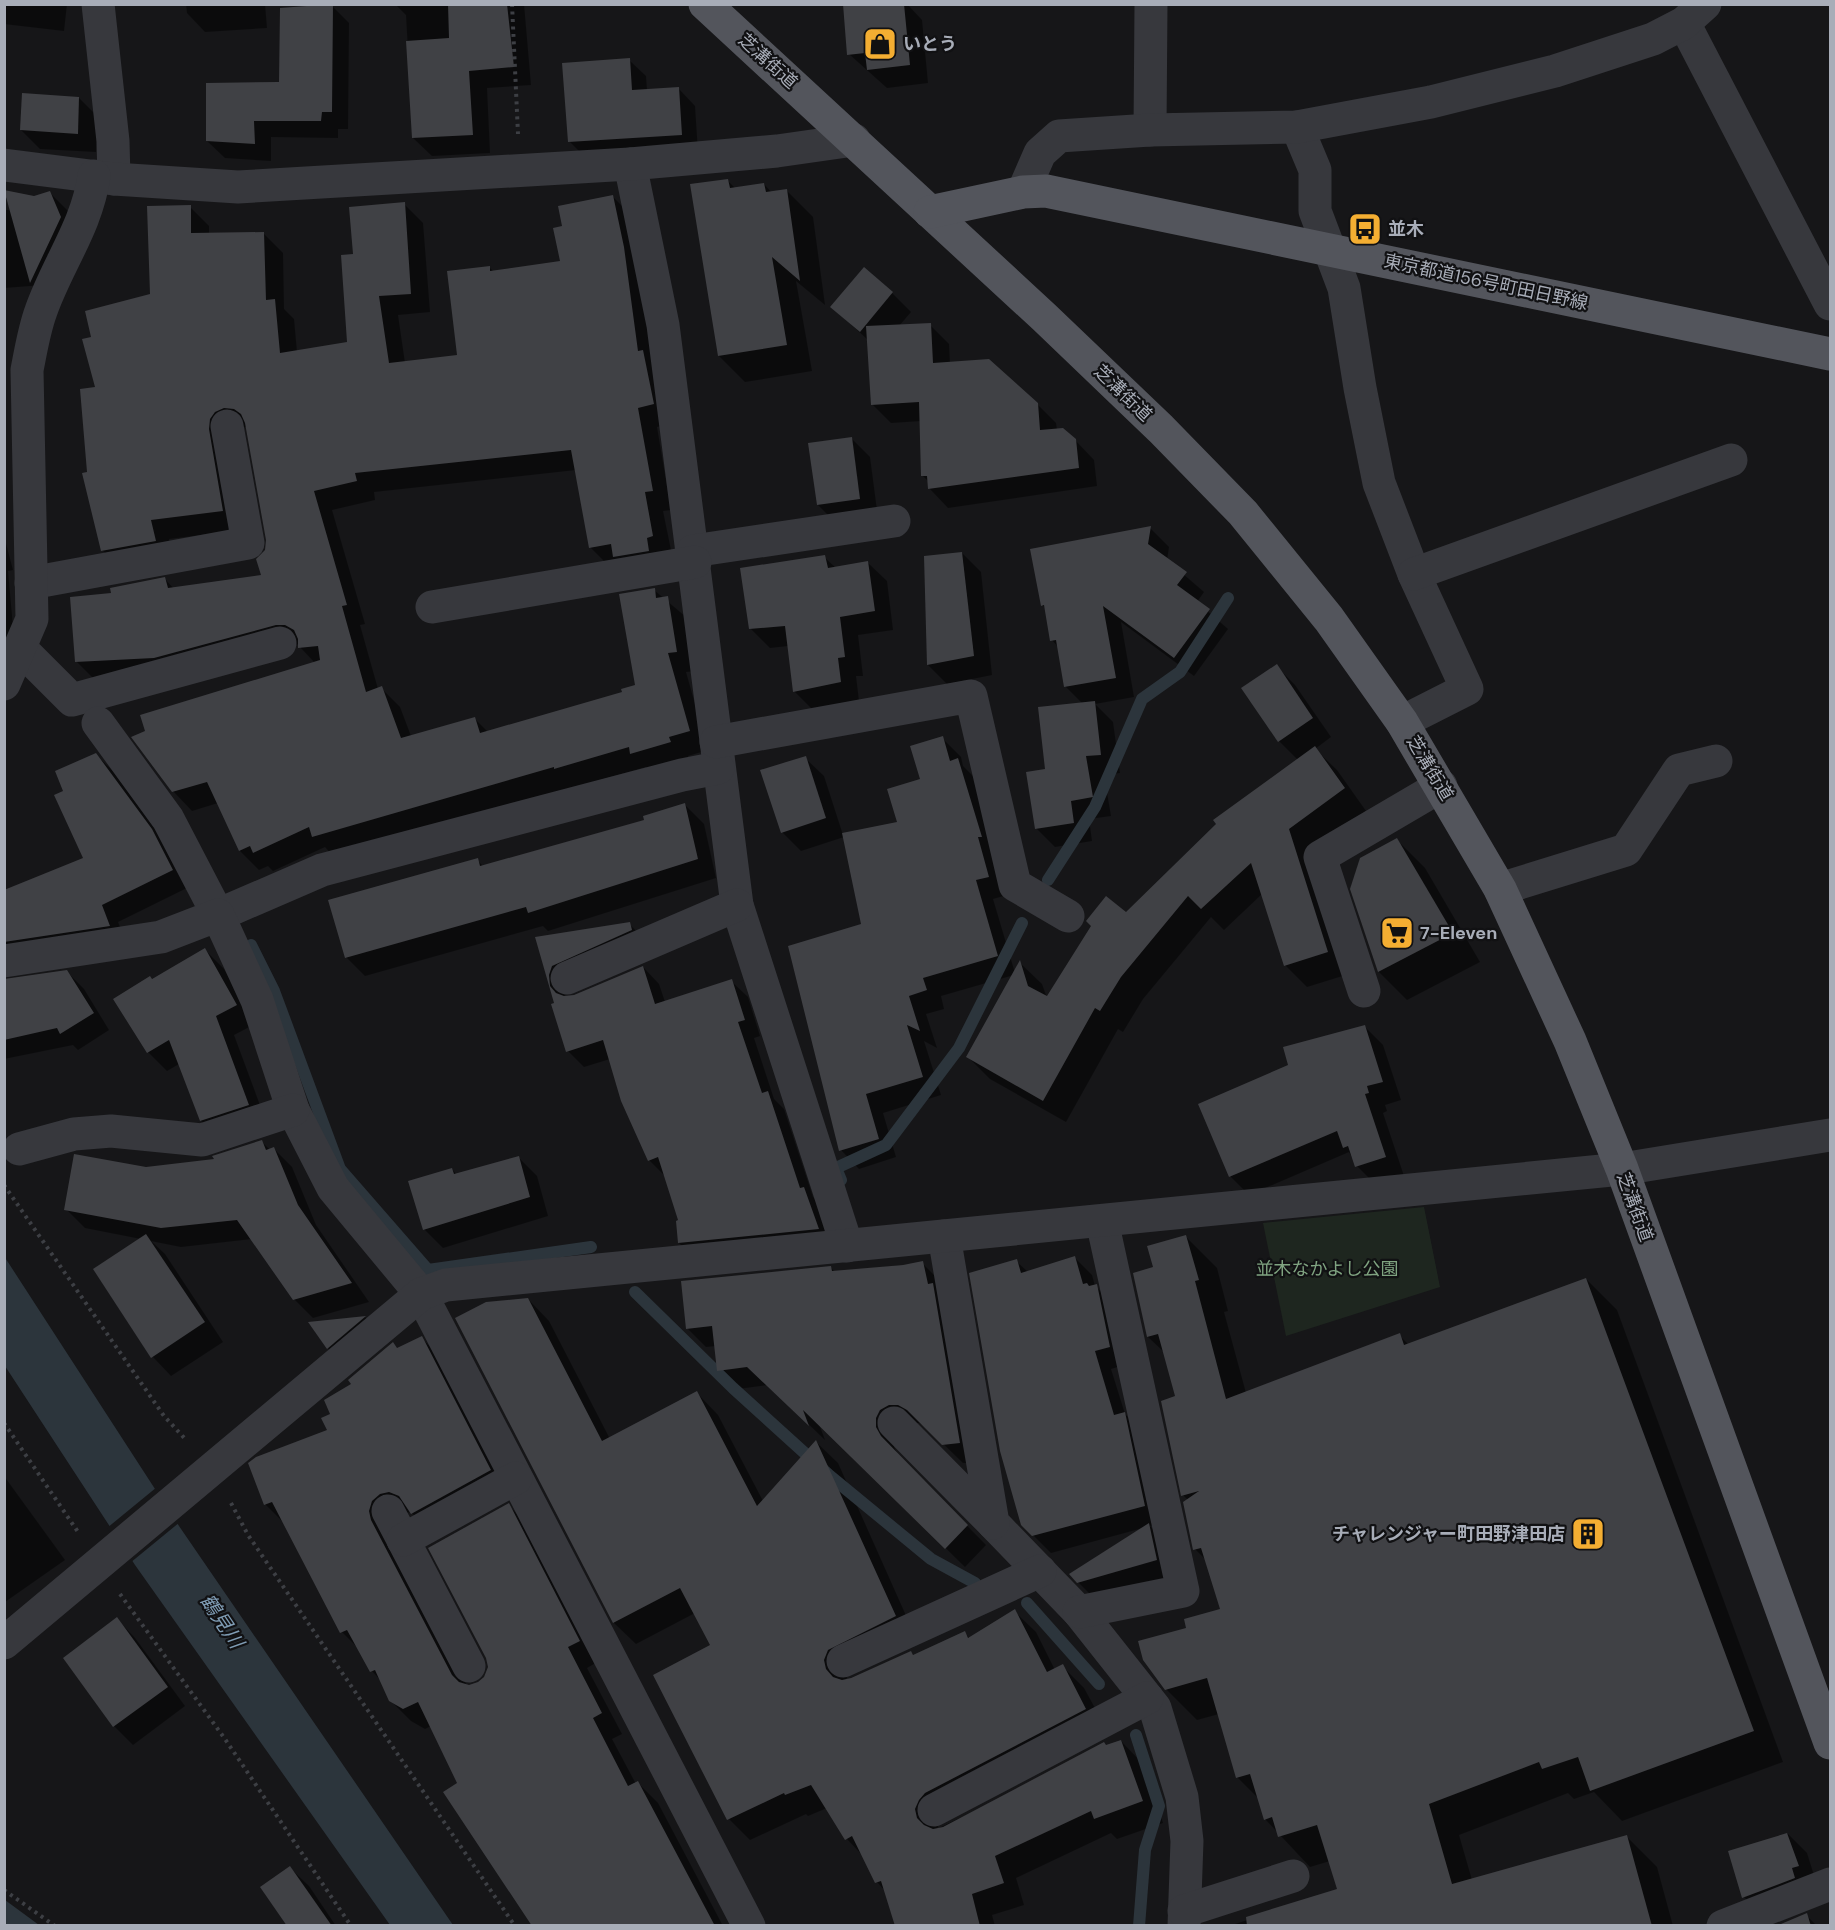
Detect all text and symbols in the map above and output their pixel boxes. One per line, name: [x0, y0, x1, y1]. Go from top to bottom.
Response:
shop icon: いとう: [862, 26, 898, 62]
street label: 芝溝街道: [733, 28, 803, 94]
place label: いとう: [903, 32, 957, 56]
bus stop icon: 並木: [1347, 211, 1383, 247]
place label: 並木: [1388, 217, 1424, 241]
street label: 東京都道156号町田日野線: [1382, 249, 1590, 315]
street label: 芝溝街道: [1089, 359, 1157, 427]
street label: 芝溝街道: [1401, 731, 1459, 805]
supermarket icon: 7-Eleven: [1379, 915, 1415, 951]
place label: 7-Eleven: [1420, 921, 1497, 945]
street label: 芝溝街道: [1611, 1169, 1659, 1245]
park label: 並木なかよし公園: [1255, 1257, 1399, 1281]
building icon: チャレンジャー町田野津田店: [1570, 1516, 1606, 1552]
place label: チャレンジャー町田野津田店: [1332, 1522, 1565, 1546]
water label: 鶴見川: [194, 1589, 251, 1655]

